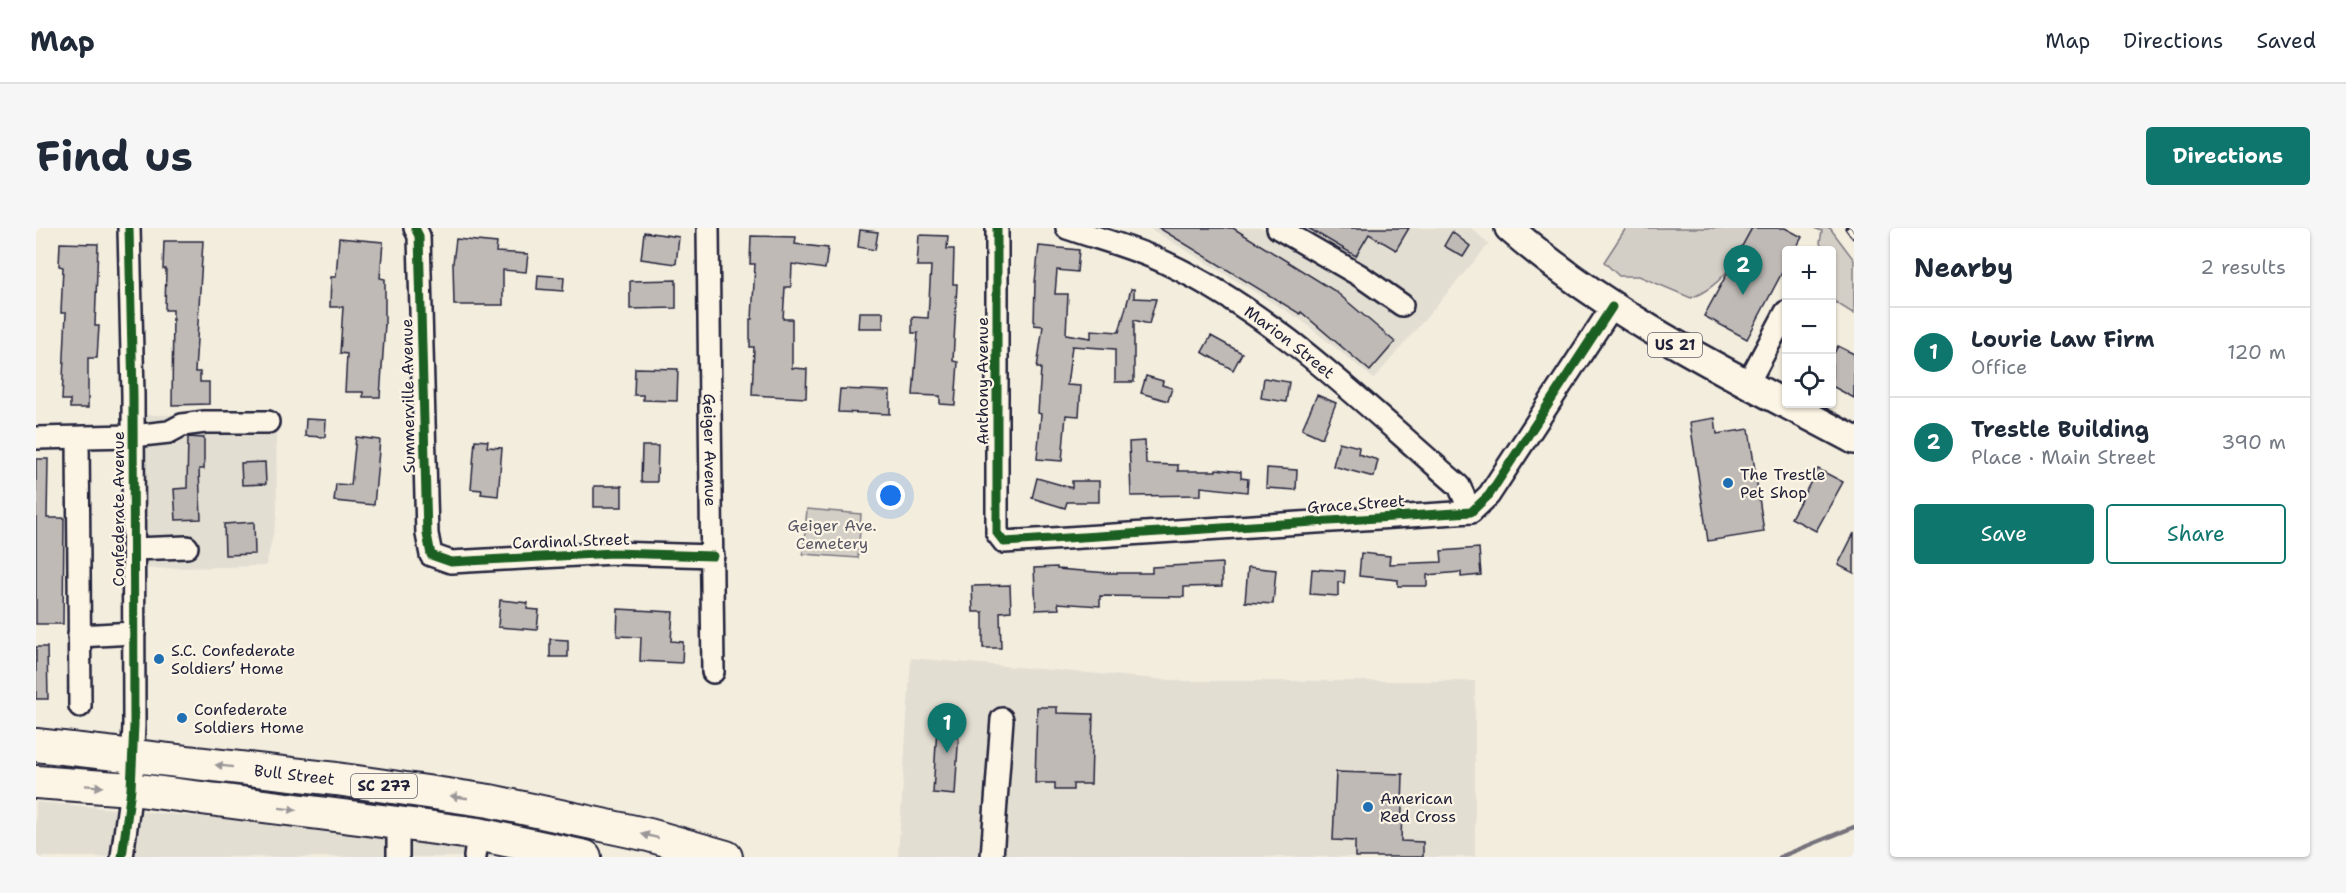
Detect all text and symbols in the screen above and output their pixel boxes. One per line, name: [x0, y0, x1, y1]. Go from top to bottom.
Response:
text: Map: [30, 22, 95, 60]
text: Map: [2045, 27, 2090, 55]
text: Directions: [2123, 27, 2223, 55]
text: Saved: [2256, 27, 2316, 55]
button: Directions: [2146, 127, 2310, 185]
text: Find us: [36, 128, 193, 184]
pin: 2: [1724, 245, 1762, 295]
map controls: [1782, 246, 1836, 408]
button: +: [1782, 246, 1836, 300]
text: Nearby: [1914, 250, 2013, 285]
text: 2 results: [2200, 254, 2286, 280]
street label: Marion Street: [1240, 300, 1339, 383]
button: −: [1782, 300, 1836, 354]
street label: Anthony Avenue: [972, 317, 993, 445]
street label: Summerville Avenue: [396, 318, 420, 474]
text: Lourie Law Firm: [1971, 325, 2155, 354]
road number: US 21: [1648, 333, 1702, 357]
text: 1: [1929, 339, 1938, 365]
text: 120 m: [2227, 339, 2286, 365]
button: locate: [1782, 354, 1836, 408]
text: Office: [1971, 354, 2027, 380]
street label: Geiger Avenue: [699, 393, 722, 507]
text: Trestle Building: [1971, 415, 2149, 444]
text: 2: [1927, 429, 1941, 455]
text: 390 m: [2221, 429, 2286, 455]
street label: Confederate Avenue: [108, 431, 129, 587]
text: Place · Main Street: [1971, 444, 2156, 470]
place label: The Trestle Pet Shop: [1740, 464, 1826, 503]
marker: The Trestle Pet Shop: [1721, 476, 1735, 490]
your location: [876, 481, 905, 510]
street label: Grace Street: [1306, 490, 1406, 518]
button: Save: [1914, 504, 2094, 564]
button: Share: [2106, 504, 2286, 564]
park label: Geiger Ave. Cemetery: [787, 515, 877, 554]
street label: Cardinal Street: [512, 528, 630, 554]
place label: S.C. Confederate Soldiers’ Home: [171, 640, 295, 679]
marker: S.C. Confederate Soldiers’ Home: [152, 652, 166, 666]
place label: Confederate Soldiers Home: [194, 699, 304, 738]
pin: 1: [928, 704, 966, 753]
marker: Confederate Soldiers Home: [175, 711, 189, 725]
street label: Bull Street: [253, 759, 336, 789]
one-way arrow: [214, 761, 233, 771]
road number: SC 277: [351, 774, 417, 798]
one-way arrow: [85, 782, 104, 791]
place label: American Red Cross: [1380, 788, 1456, 827]
one-way arrow: [449, 792, 468, 801]
marker: American Red Cross: [1361, 800, 1375, 814]
one-way arrow: [279, 805, 298, 814]
one-way arrow: [640, 830, 659, 840]

